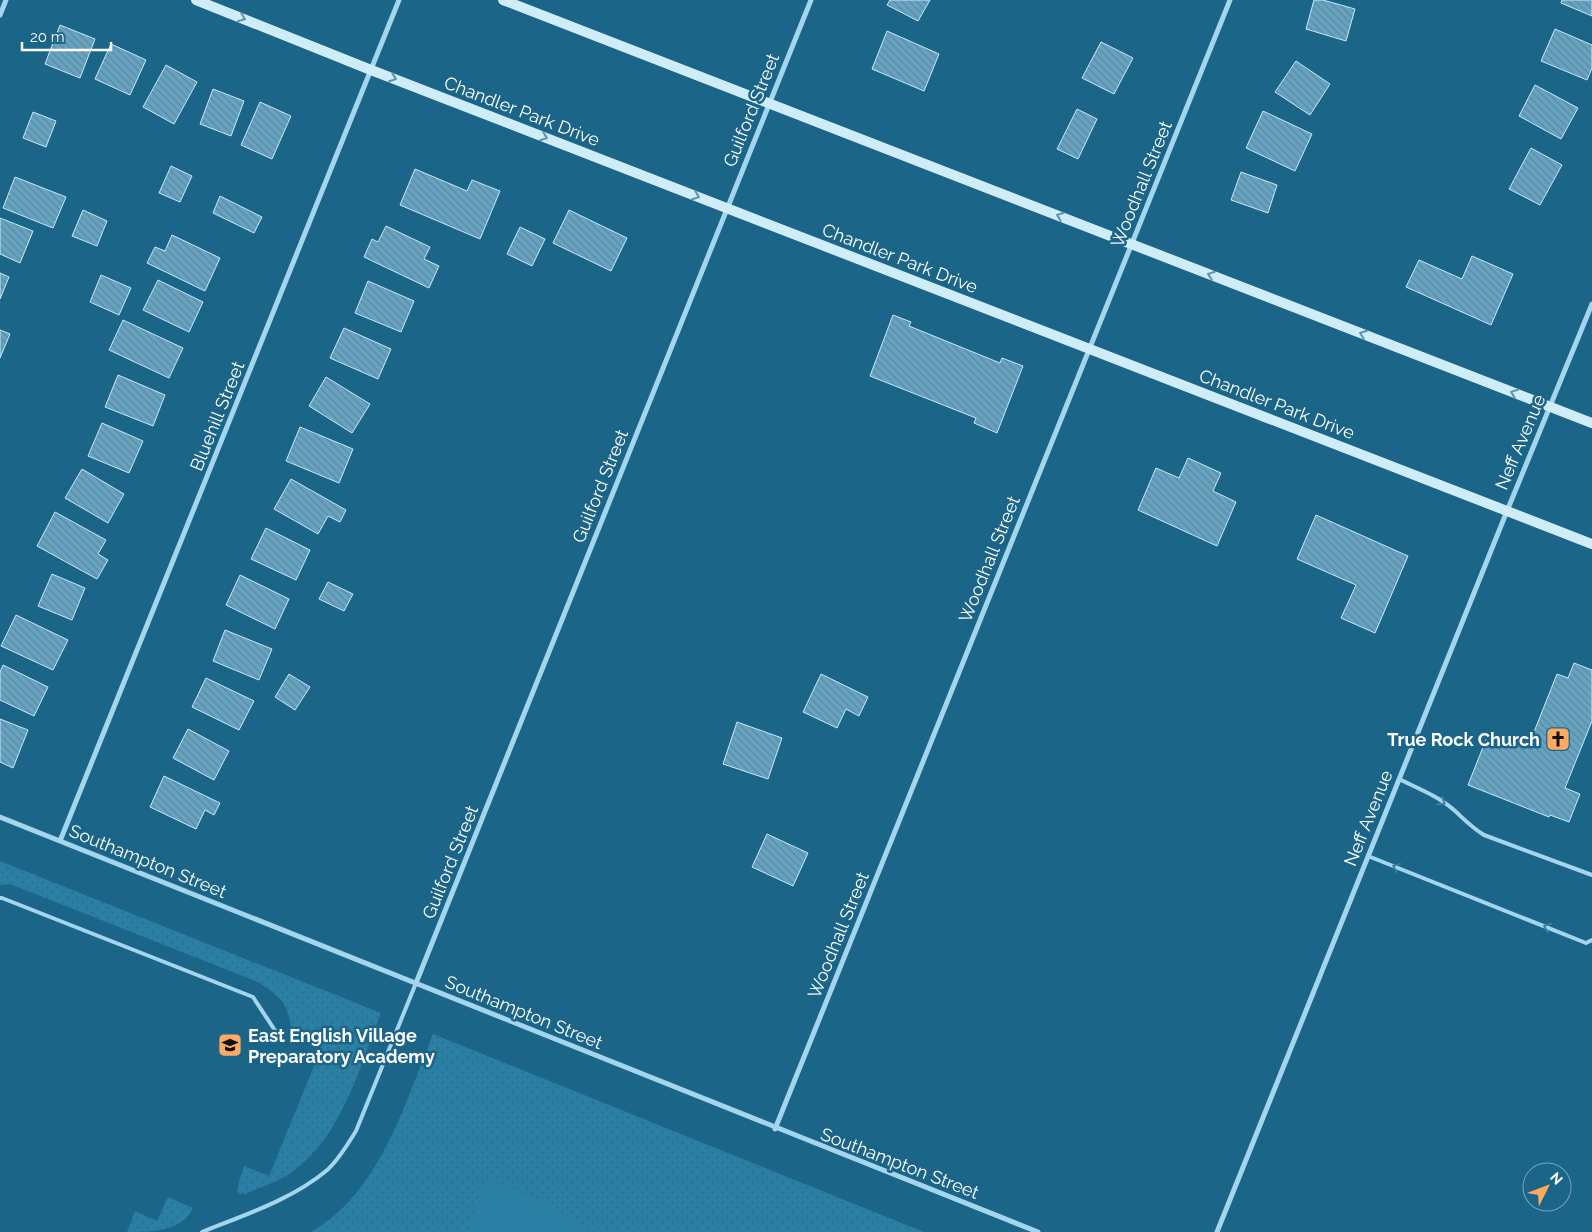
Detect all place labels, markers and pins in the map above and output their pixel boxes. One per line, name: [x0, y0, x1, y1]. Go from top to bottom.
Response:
church icon: True Rock Church: [1545, 726, 1571, 752]
place label: True Rock Church: [1387, 729, 1540, 750]
place label: East English Village Preparatory Academy: [248, 1025, 435, 1067]
school or university icon: East English Village Preparatory Academy: [217, 1032, 243, 1058]

